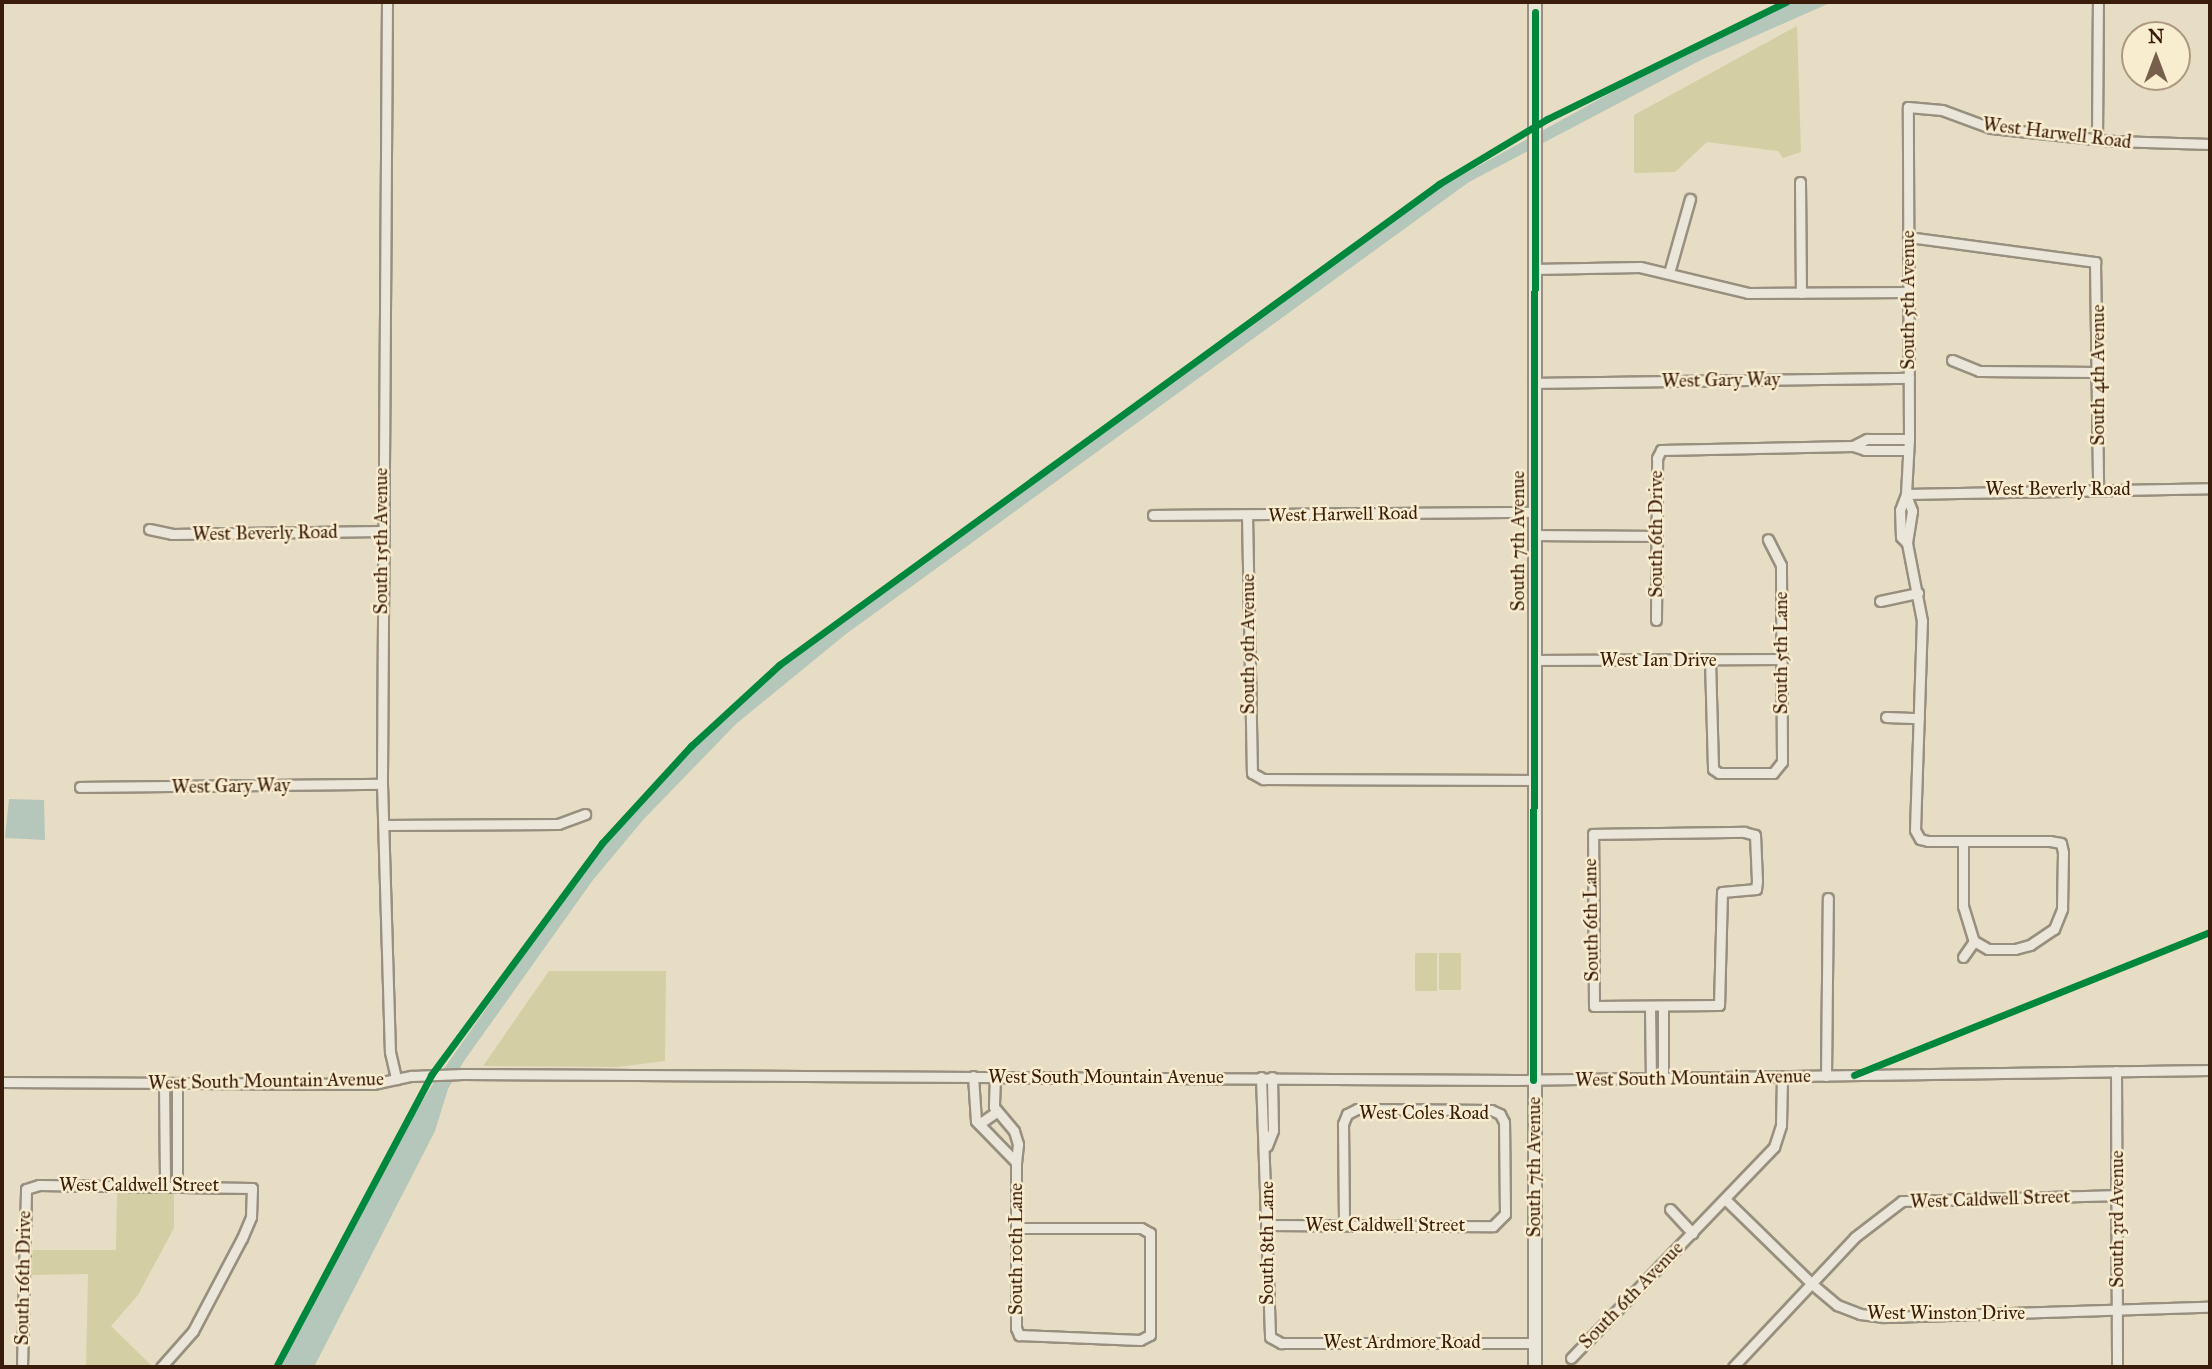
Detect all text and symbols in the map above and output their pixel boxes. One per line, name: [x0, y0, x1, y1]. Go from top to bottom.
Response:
north arrow: [2121, 21, 2191, 91]
text: N: [2148, 25, 2164, 48]
street label: West Harwell Road: [1981, 113, 2133, 153]
street label: South 5th Avenue: [1897, 230, 1919, 370]
street label: South 4th Avenue: [2087, 304, 2109, 446]
street label: West Gary Way: [1661, 368, 1781, 392]
street label: South 15th Avenue: [370, 468, 392, 614]
street label: South 6th Drive: [1645, 470, 1667, 598]
street label: South 7th Avenue: [1507, 471, 1529, 611]
street label: West Beverly Road: [1985, 478, 2131, 500]
street label: West Harwell Road: [1268, 501, 1418, 527]
street label: West Beverly Road: [192, 520, 338, 546]
street label: South 9th Avenue: [1237, 574, 1259, 714]
street label: South 5th Lane: [1770, 592, 1792, 714]
street label: West Ian Drive: [1599, 649, 1717, 671]
street label: West Gary Way: [171, 774, 291, 798]
street label: South 6th Lane: [1579, 858, 1603, 982]
street label: West South Mountain Avenue: [1575, 1065, 1811, 1091]
street label: West South Mountain Avenue: [988, 1066, 1224, 1088]
street label: West South Mountain Avenue: [148, 1068, 384, 1094]
street label: South 7th Avenue: [1523, 1097, 1545, 1237]
street label: West Coles Road: [1359, 1102, 1489, 1124]
street label: South 3rd Avenue: [2106, 1150, 2128, 1288]
street label: West Caldwell Street: [59, 1174, 219, 1196]
street label: South 8th Lane: [1256, 1181, 1278, 1305]
street label: South 10th Lane: [1005, 1183, 1027, 1315]
street label: West Caldwell Street: [1910, 1185, 2070, 1213]
street label: South 16th Drive: [10, 1210, 36, 1346]
street label: West Caldwell Street: [1305, 1214, 1465, 1236]
street label: South 6th Avenue: [1574, 1237, 1688, 1353]
street label: West Winston Drive: [1867, 1302, 2025, 1324]
street label: West Ardmore Road: [1323, 1331, 1481, 1353]

